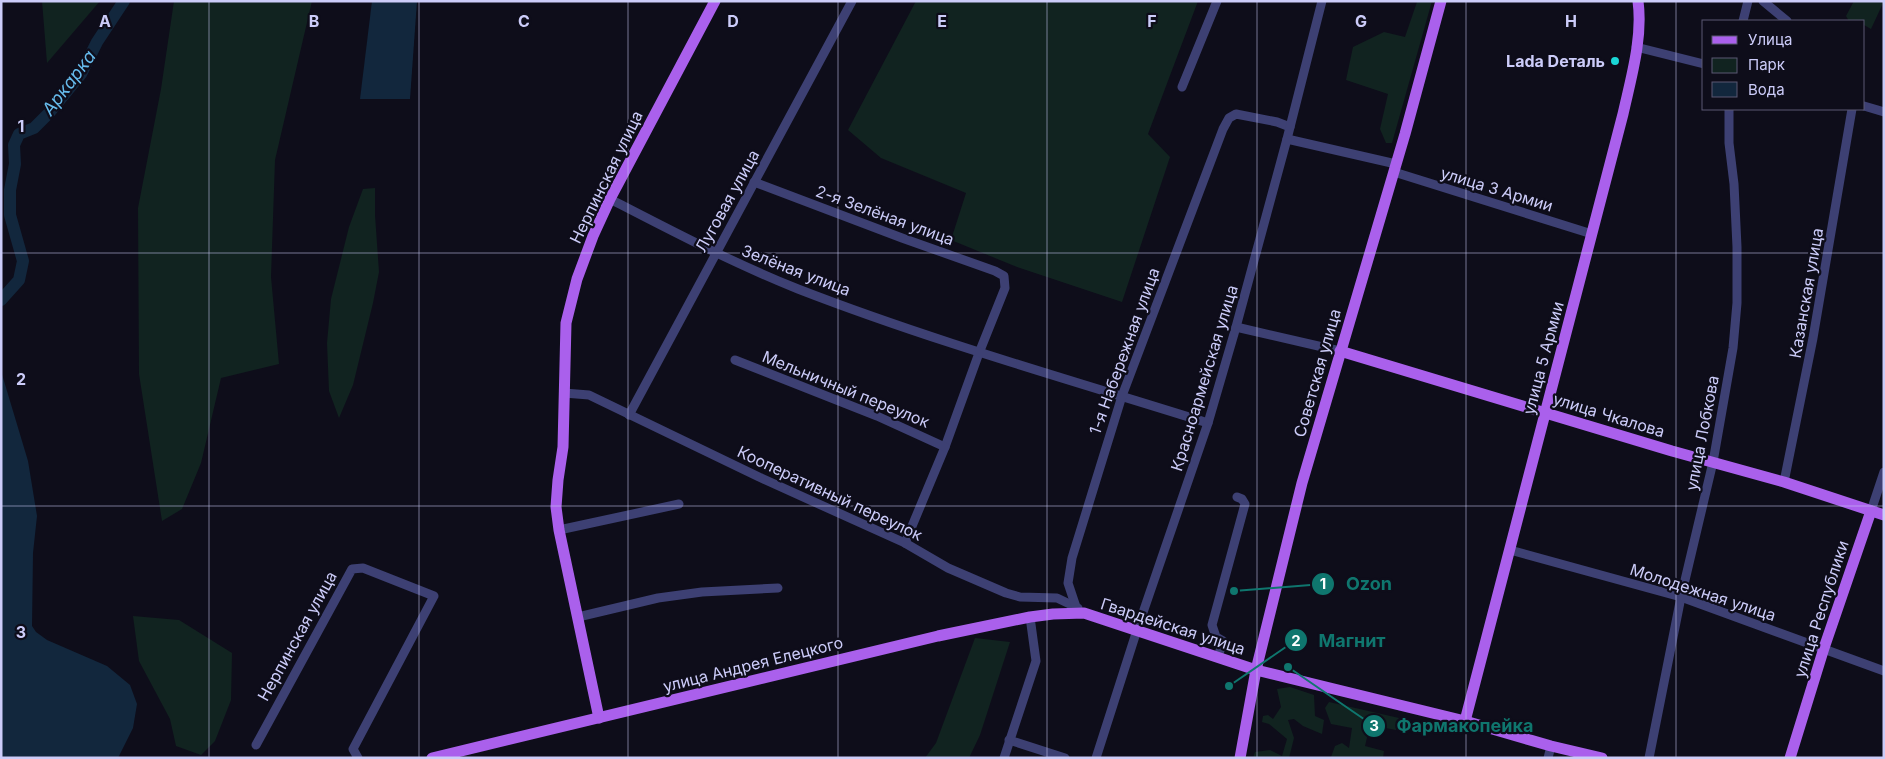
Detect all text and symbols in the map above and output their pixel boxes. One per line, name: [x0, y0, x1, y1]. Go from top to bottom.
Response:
text: A: [99, 11, 111, 31]
text: B: [309, 11, 319, 31]
text: C: [518, 11, 530, 31]
text: D: [727, 11, 739, 31]
text: E: [937, 11, 947, 31]
text: F: [1147, 11, 1157, 31]
text: G: [1355, 11, 1367, 31]
text: H: [1565, 11, 1577, 31]
legend: [1702, 20, 1865, 110]
text: Улица: [1748, 30, 1792, 49]
water label: Аркарка: [37, 46, 100, 120]
place label: Lada Dеталь: [1506, 51, 1605, 71]
marker: Lada Dеталь: [1609, 55, 1621, 67]
text: Парк: [1748, 55, 1785, 74]
text: Вода: [1748, 80, 1785, 99]
street label: Нерпинская улица: [565, 107, 647, 247]
text: 1: [18, 116, 24, 136]
street label: Луговая улица: [691, 146, 763, 256]
street label: улица 3 Армии: [1438, 162, 1556, 216]
street label: 2-я Зелёная улица: [813, 181, 957, 249]
street label: Казанская улица: [1785, 226, 1827, 360]
street label: Зелёная улица: [739, 240, 853, 300]
street label: 1-я Набережная улица: [1085, 265, 1163, 437]
street label: Красноармейская улица: [1166, 283, 1242, 473]
street label: улица 5 Армии: [1518, 299, 1568, 417]
street label: Советская улица: [1289, 307, 1345, 439]
street label: Мельничный переулок: [759, 346, 933, 432]
text: 2: [16, 369, 26, 389]
street label: улица Лобкова: [1681, 374, 1723, 492]
street label: улица Чкалова: [1551, 389, 1667, 441]
street label: Кооперативный переулок: [734, 441, 926, 545]
street label: улица Республики: [1789, 538, 1853, 680]
street label: Молодежная улица: [1628, 559, 1778, 625]
callout: Ozon: [1311, 567, 1402, 600]
street label: Нерпинская улица: [253, 568, 341, 704]
text: Ozon: [1346, 573, 1392, 594]
text: 1: [1320, 574, 1326, 593]
street label: Гвардейская улица: [1098, 593, 1248, 659]
text: 3: [16, 622, 26, 642]
callout: Магнит: [1283, 624, 1395, 657]
text: Магнит: [1318, 630, 1386, 651]
text: 2: [1291, 631, 1301, 650]
street label: улица Андрея Елецкого: [661, 632, 845, 696]
callout: Фармакопейка: [1361, 709, 1543, 742]
text: Фармакопейка: [1397, 715, 1533, 736]
text: 3: [1369, 716, 1379, 735]

